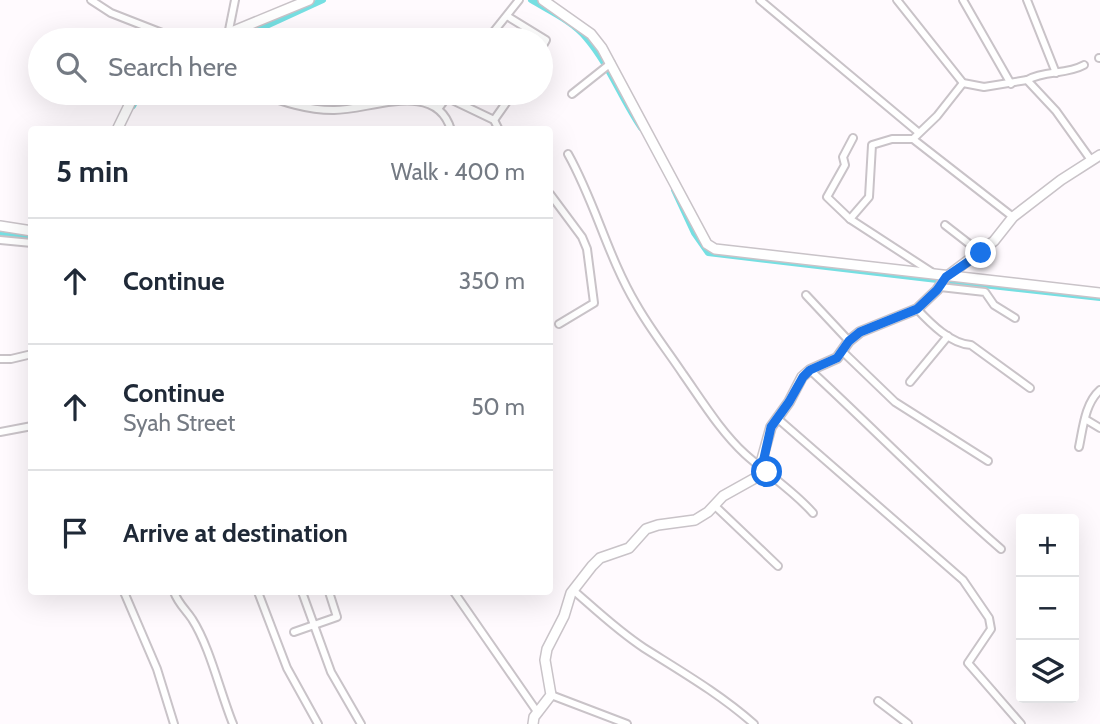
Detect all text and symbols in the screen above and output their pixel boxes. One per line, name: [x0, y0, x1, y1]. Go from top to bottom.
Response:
search box: [28, 28, 553, 105]
icon: search: [52, 48, 90, 86]
text: Search here: [108, 51, 237, 83]
text: 5 min: [56, 153, 129, 190]
text: Walk · 400 m: [391, 158, 525, 186]
route end: [965, 237, 996, 268]
icon: ahead: [56, 262, 94, 300]
text: Continue: [123, 265, 225, 297]
text: 350 m: [459, 267, 525, 295]
text: Continue: [123, 377, 225, 409]
icon: ahead: [56, 388, 94, 426]
text: 50 m: [471, 393, 525, 421]
text: Syah Street: [123, 409, 235, 437]
route start: [751, 456, 782, 487]
icon: arrive: [56, 514, 94, 552]
map controls: [1016, 514, 1079, 703]
button: +: [1016, 514, 1079, 577]
text: Arrive at destination: [123, 517, 348, 549]
button: −: [1016, 577, 1079, 640]
button: layers: [1016, 640, 1079, 703]

